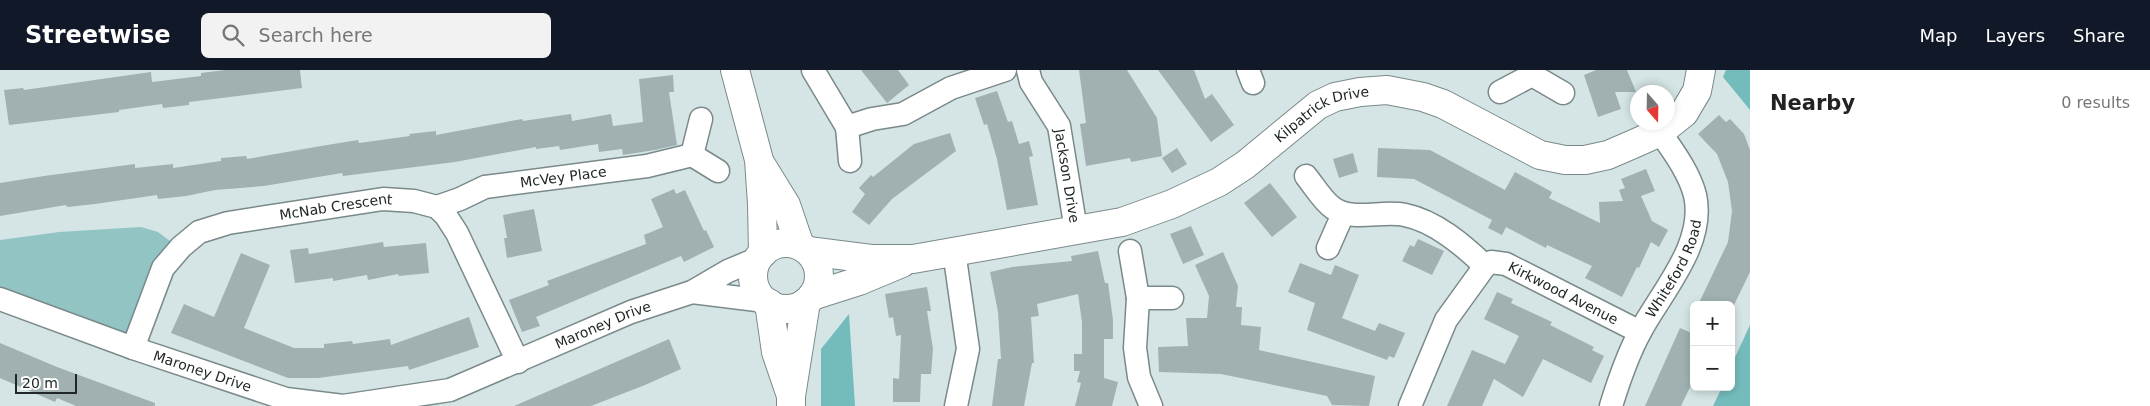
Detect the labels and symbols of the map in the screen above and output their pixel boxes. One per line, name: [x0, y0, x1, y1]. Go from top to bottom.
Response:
street label: Kilpatrick Drive: [1271, 83, 1370, 145]
north arrow: [1630, 85, 1675, 130]
street label: Jackson Drive: [1051, 127, 1083, 224]
street label: McVey Place: [519, 163, 607, 190]
street label: McNab Crescent: [278, 191, 393, 223]
street label: Whiteford Road: [1642, 218, 1704, 321]
street label: Kirkwood Avenue: [1506, 259, 1621, 328]
street label: Maroney Drive: [553, 298, 653, 352]
street label: Maroney Drive: [151, 347, 254, 395]
scale bar: [15, 371, 78, 394]

